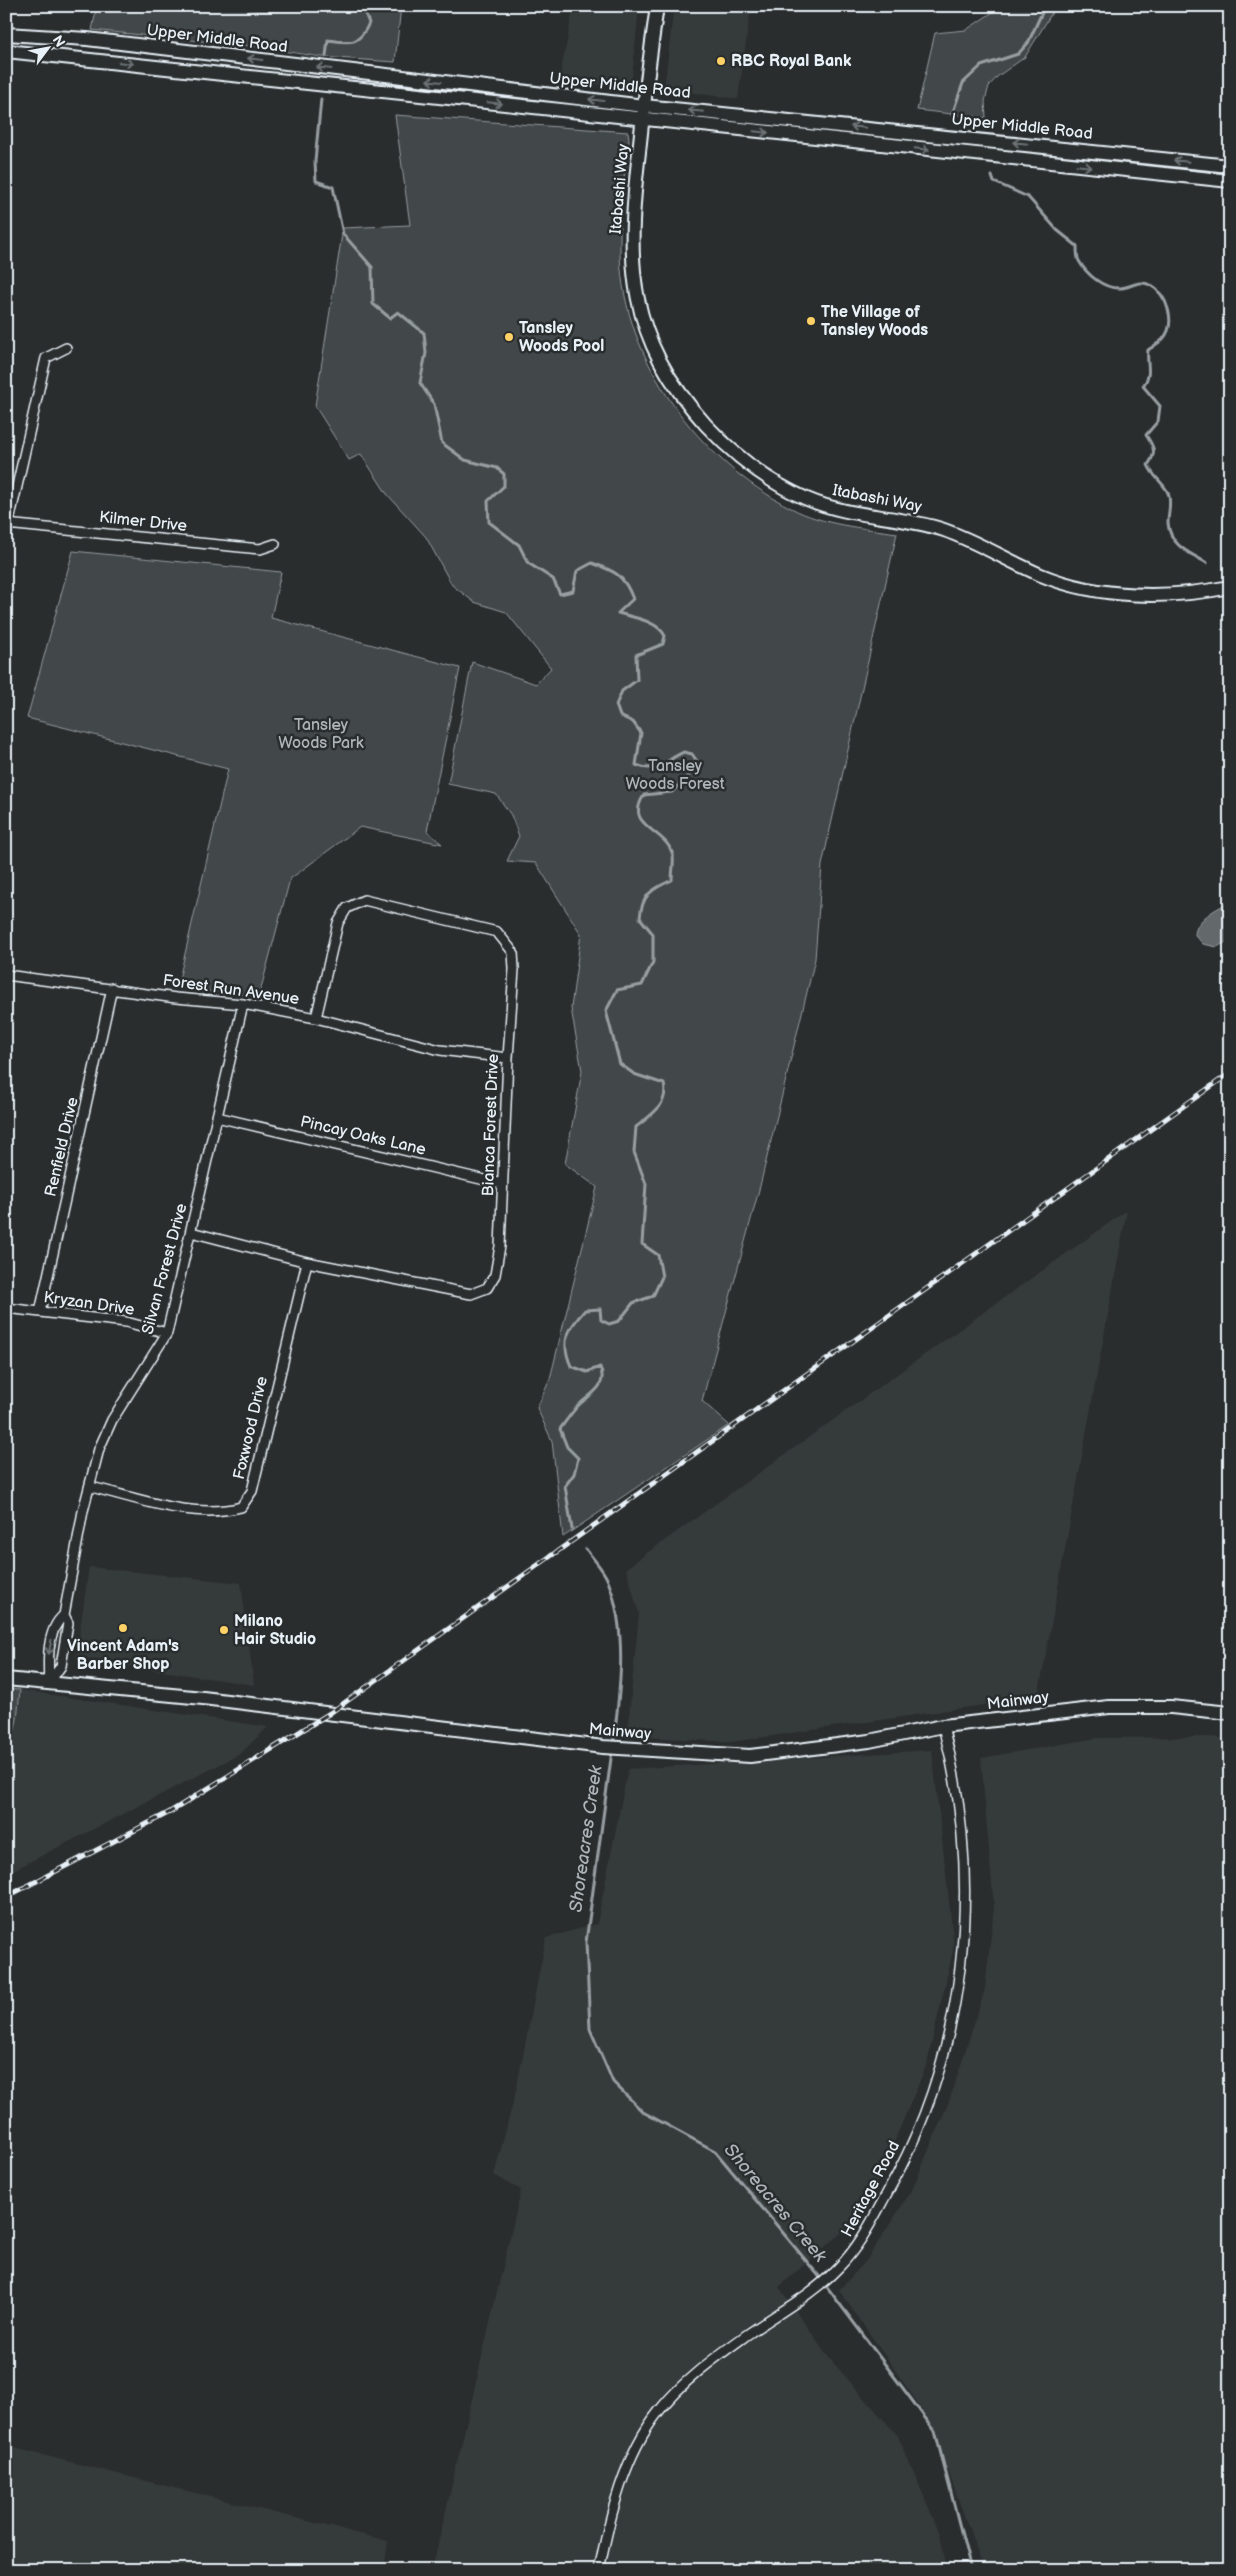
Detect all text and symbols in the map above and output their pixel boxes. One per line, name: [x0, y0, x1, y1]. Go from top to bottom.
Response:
street label: Upper Middle Road: [146, 21, 288, 57]
north arrow: [22, 22, 72, 72]
text: N: [49, 32, 69, 50]
place label: RBC Royal Bank: [731, 52, 852, 71]
one-way arrow: [247, 54, 263, 64]
marker: RBC Royal Bank: [715, 55, 727, 67]
one-way arrow: [117, 58, 133, 68]
one-way arrow: [316, 63, 332, 73]
street label: Upper Middle Road: [549, 69, 691, 103]
one-way arrow: [427, 76, 443, 86]
one-way arrow: [588, 95, 604, 105]
one-way arrow: [487, 98, 503, 108]
one-way arrow: [689, 106, 705, 116]
street label: Upper Middle Road: [951, 110, 1093, 144]
one-way arrow: [850, 122, 866, 132]
one-way arrow: [752, 127, 768, 137]
one-way arrow: [1012, 138, 1028, 148]
street label: Itabashi Way: [607, 142, 633, 235]
one-way arrow: [914, 145, 930, 154]
one-way arrow: [1174, 156, 1190, 166]
one-way arrow: [1076, 161, 1092, 171]
place label: The Village of Tansley Woods: [821, 303, 928, 340]
marker: The Village of Tansley Woods: [805, 315, 817, 327]
place label: Tansley Woods Pool: [519, 319, 604, 356]
marker: Tansley Woods Pool: [503, 331, 515, 343]
street label: Itabashi Way: [831, 481, 924, 517]
street label: Kilmer Drive: [98, 508, 188, 536]
park label: Tansley Woods Park: [278, 716, 364, 753]
park label: Tansley Woods Forest: [625, 757, 725, 794]
street label: Forest Run Avenue: [162, 971, 301, 1009]
street label: Bianca Forest Drive: [479, 1053, 503, 1197]
street label: Renfield Drive: [41, 1095, 83, 1199]
street label: Pincay Oaks Lane: [298, 1112, 428, 1160]
street label: Silvan Forest Drive: [138, 1201, 192, 1337]
street label: Kryzan Drive: [42, 1288, 136, 1320]
street label: Foxwood Drive: [230, 1374, 272, 1481]
place label: Milano Hair Studio: [234, 1612, 316, 1649]
marker: Vincent Adam's Barber Shop: [117, 1622, 129, 1634]
marker: Milano Hair Studio: [218, 1624, 230, 1636]
place label: Vincent Adam's Barber Shop: [67, 1637, 179, 1674]
one-way arrow: [45, 1639, 55, 1655]
street label: Mainway: [986, 1688, 1051, 1714]
street label: Mainway: [588, 1720, 653, 1744]
water label: Shoreacres Creek: [565, 1763, 607, 1914]
street label: Heritage Road: [838, 2138, 904, 2240]
water label: Shoreacres Creek: [719, 2140, 831, 2267]

